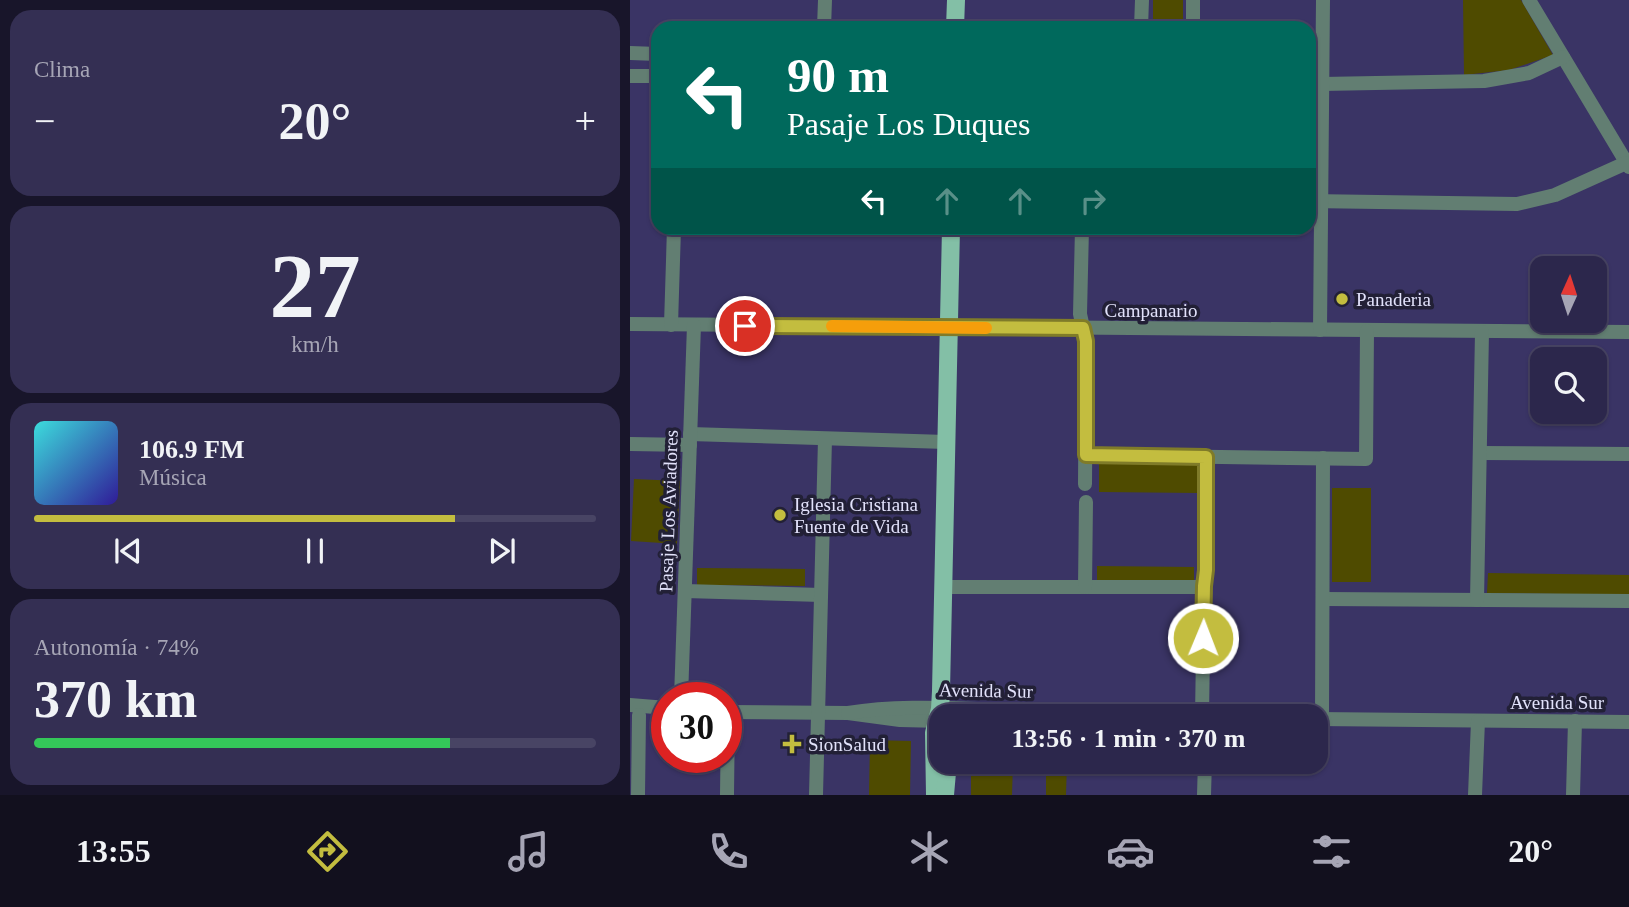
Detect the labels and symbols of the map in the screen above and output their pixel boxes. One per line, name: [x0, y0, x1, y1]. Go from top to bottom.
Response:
north arrow: [1530, 256, 1606, 332]
place label: Panaderia: [1356, 289, 1431, 310]
marker: Panaderia: [1334, 291, 1350, 307]
pin: [715, 296, 775, 356]
street label: Campanario: [1105, 300, 1197, 321]
street label: Pasaje Los Aviadores: [655, 430, 682, 592]
place label: Iglesia Cristiana Fuente de Vida: [794, 494, 919, 537]
marker: Iglesia Cristiana Fuente de Vida: [772, 507, 788, 523]
position arrow: [1166, 601, 1240, 675]
street label: Avenida Sur: [939, 679, 1034, 702]
speed limit sign: 30: [651, 682, 742, 773]
street label: Avenida Sur: [1510, 692, 1605, 713]
marker: SionSalud: [782, 734, 802, 754]
place label: SionSalud: [808, 734, 887, 755]

